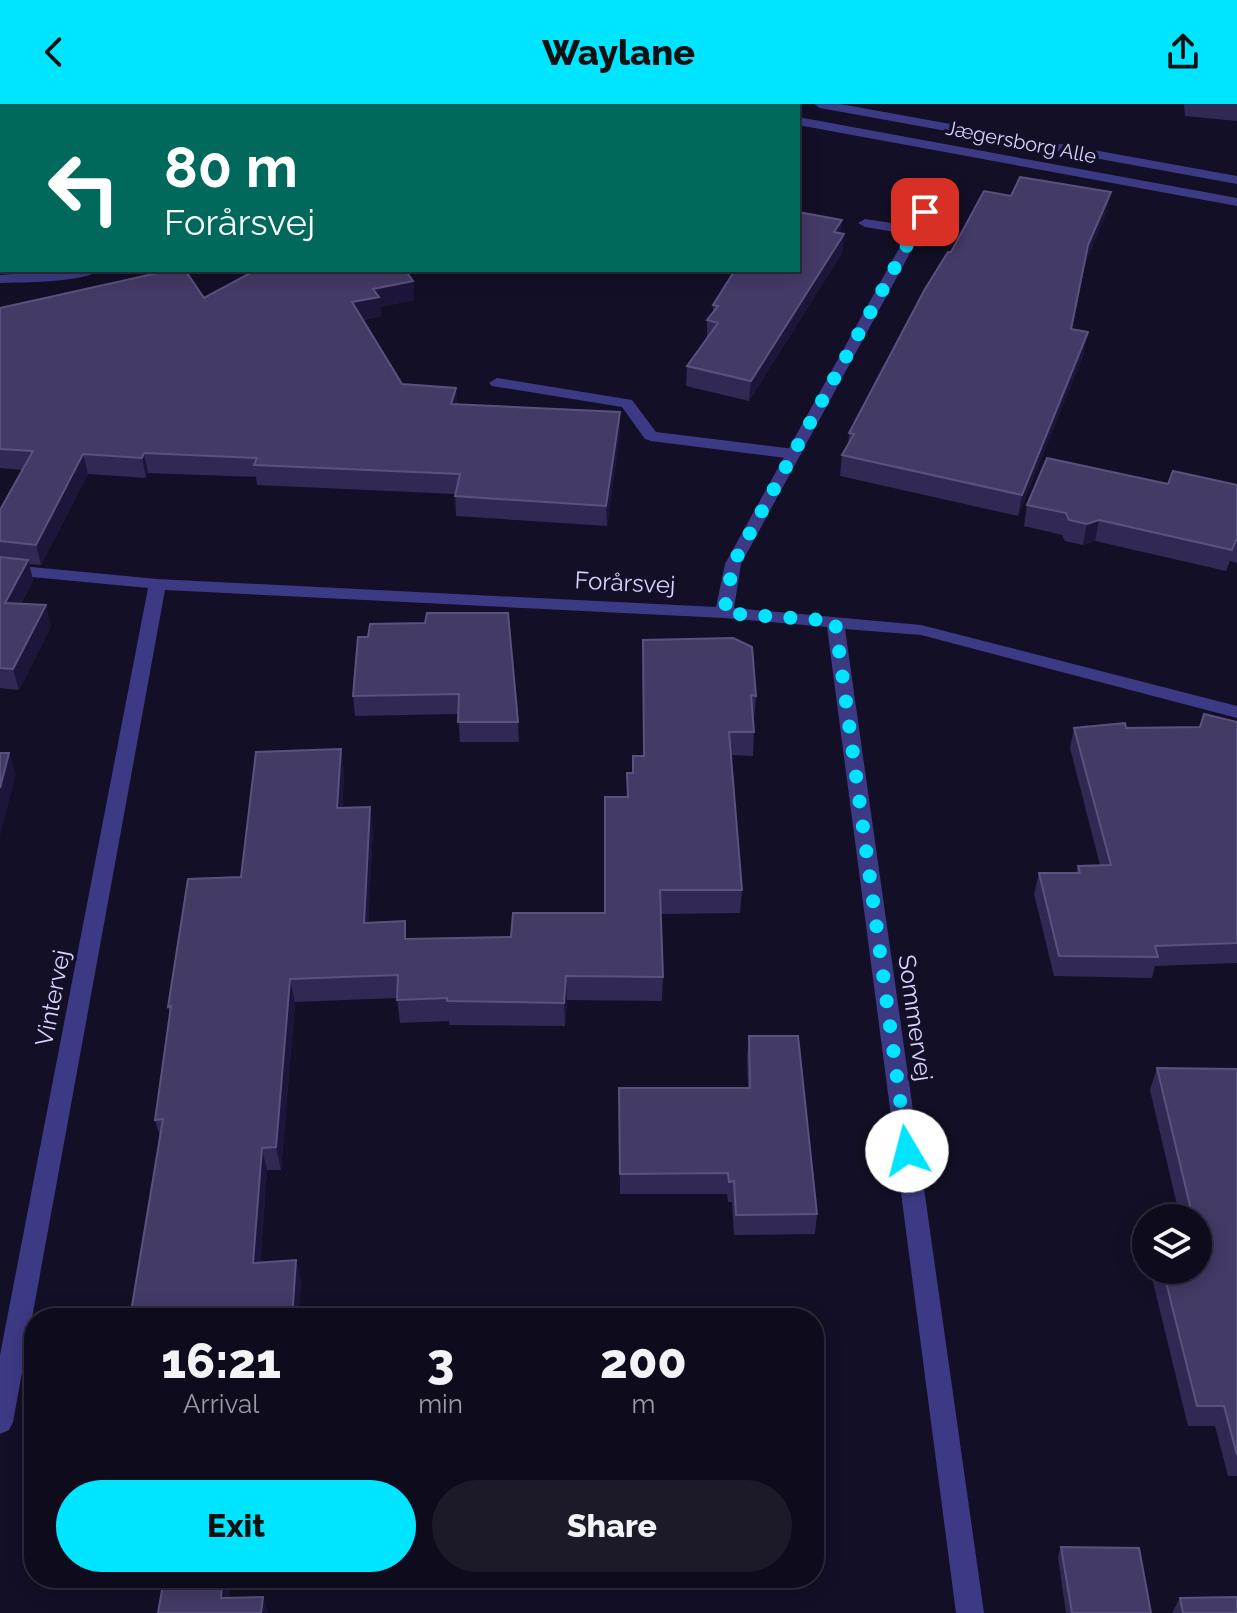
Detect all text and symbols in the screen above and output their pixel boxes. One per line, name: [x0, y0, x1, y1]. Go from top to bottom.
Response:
icon: back: [32, 30, 76, 74]
icon: share: [1161, 30, 1205, 74]
text: Waylane: [542, 31, 695, 73]
street label: Jægersborg Alle: [944, 116, 1099, 168]
text: 80 m: [164, 134, 298, 200]
icon: left: [32, 136, 136, 240]
pin: [891, 178, 959, 246]
icon: arrive: [903, 190, 947, 234]
text: Forårsvej: [164, 201, 315, 243]
street label: Forårsvej: [574, 565, 676, 600]
street label: Vintervej: [29, 947, 76, 1049]
street label: Sommervej: [892, 953, 939, 1083]
position arrow: [865, 1109, 949, 1193]
map controls: [1132, 1204, 1212, 1284]
button: layers: [1132, 1204, 1212, 1284]
text: 16:21: [161, 1333, 281, 1389]
text: 3: [427, 1333, 454, 1389]
text: 200: [600, 1333, 687, 1389]
text: Arrival: [183, 1389, 259, 1419]
text: min: [418, 1389, 463, 1419]
text: m: [632, 1389, 655, 1419]
button: Exit: [56, 1480, 416, 1572]
button: Share: [432, 1480, 792, 1572]

